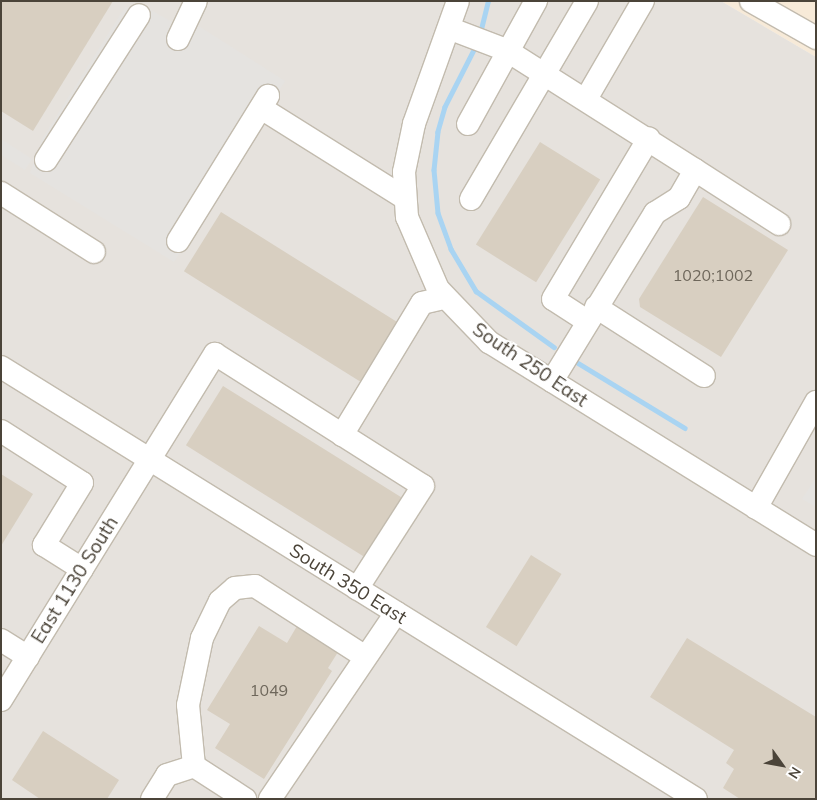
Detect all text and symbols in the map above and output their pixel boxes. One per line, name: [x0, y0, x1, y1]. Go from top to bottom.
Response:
house number: 1020;1002: [673, 265, 753, 285]
street label: South 250 East: [468, 318, 592, 412]
street label: East 1130 South: [27, 512, 123, 648]
street label: South 350 East: [285, 539, 411, 629]
house number: 1049: [250, 680, 288, 700]
north arrow: [757, 740, 807, 790]
text: N: [784, 764, 805, 782]

